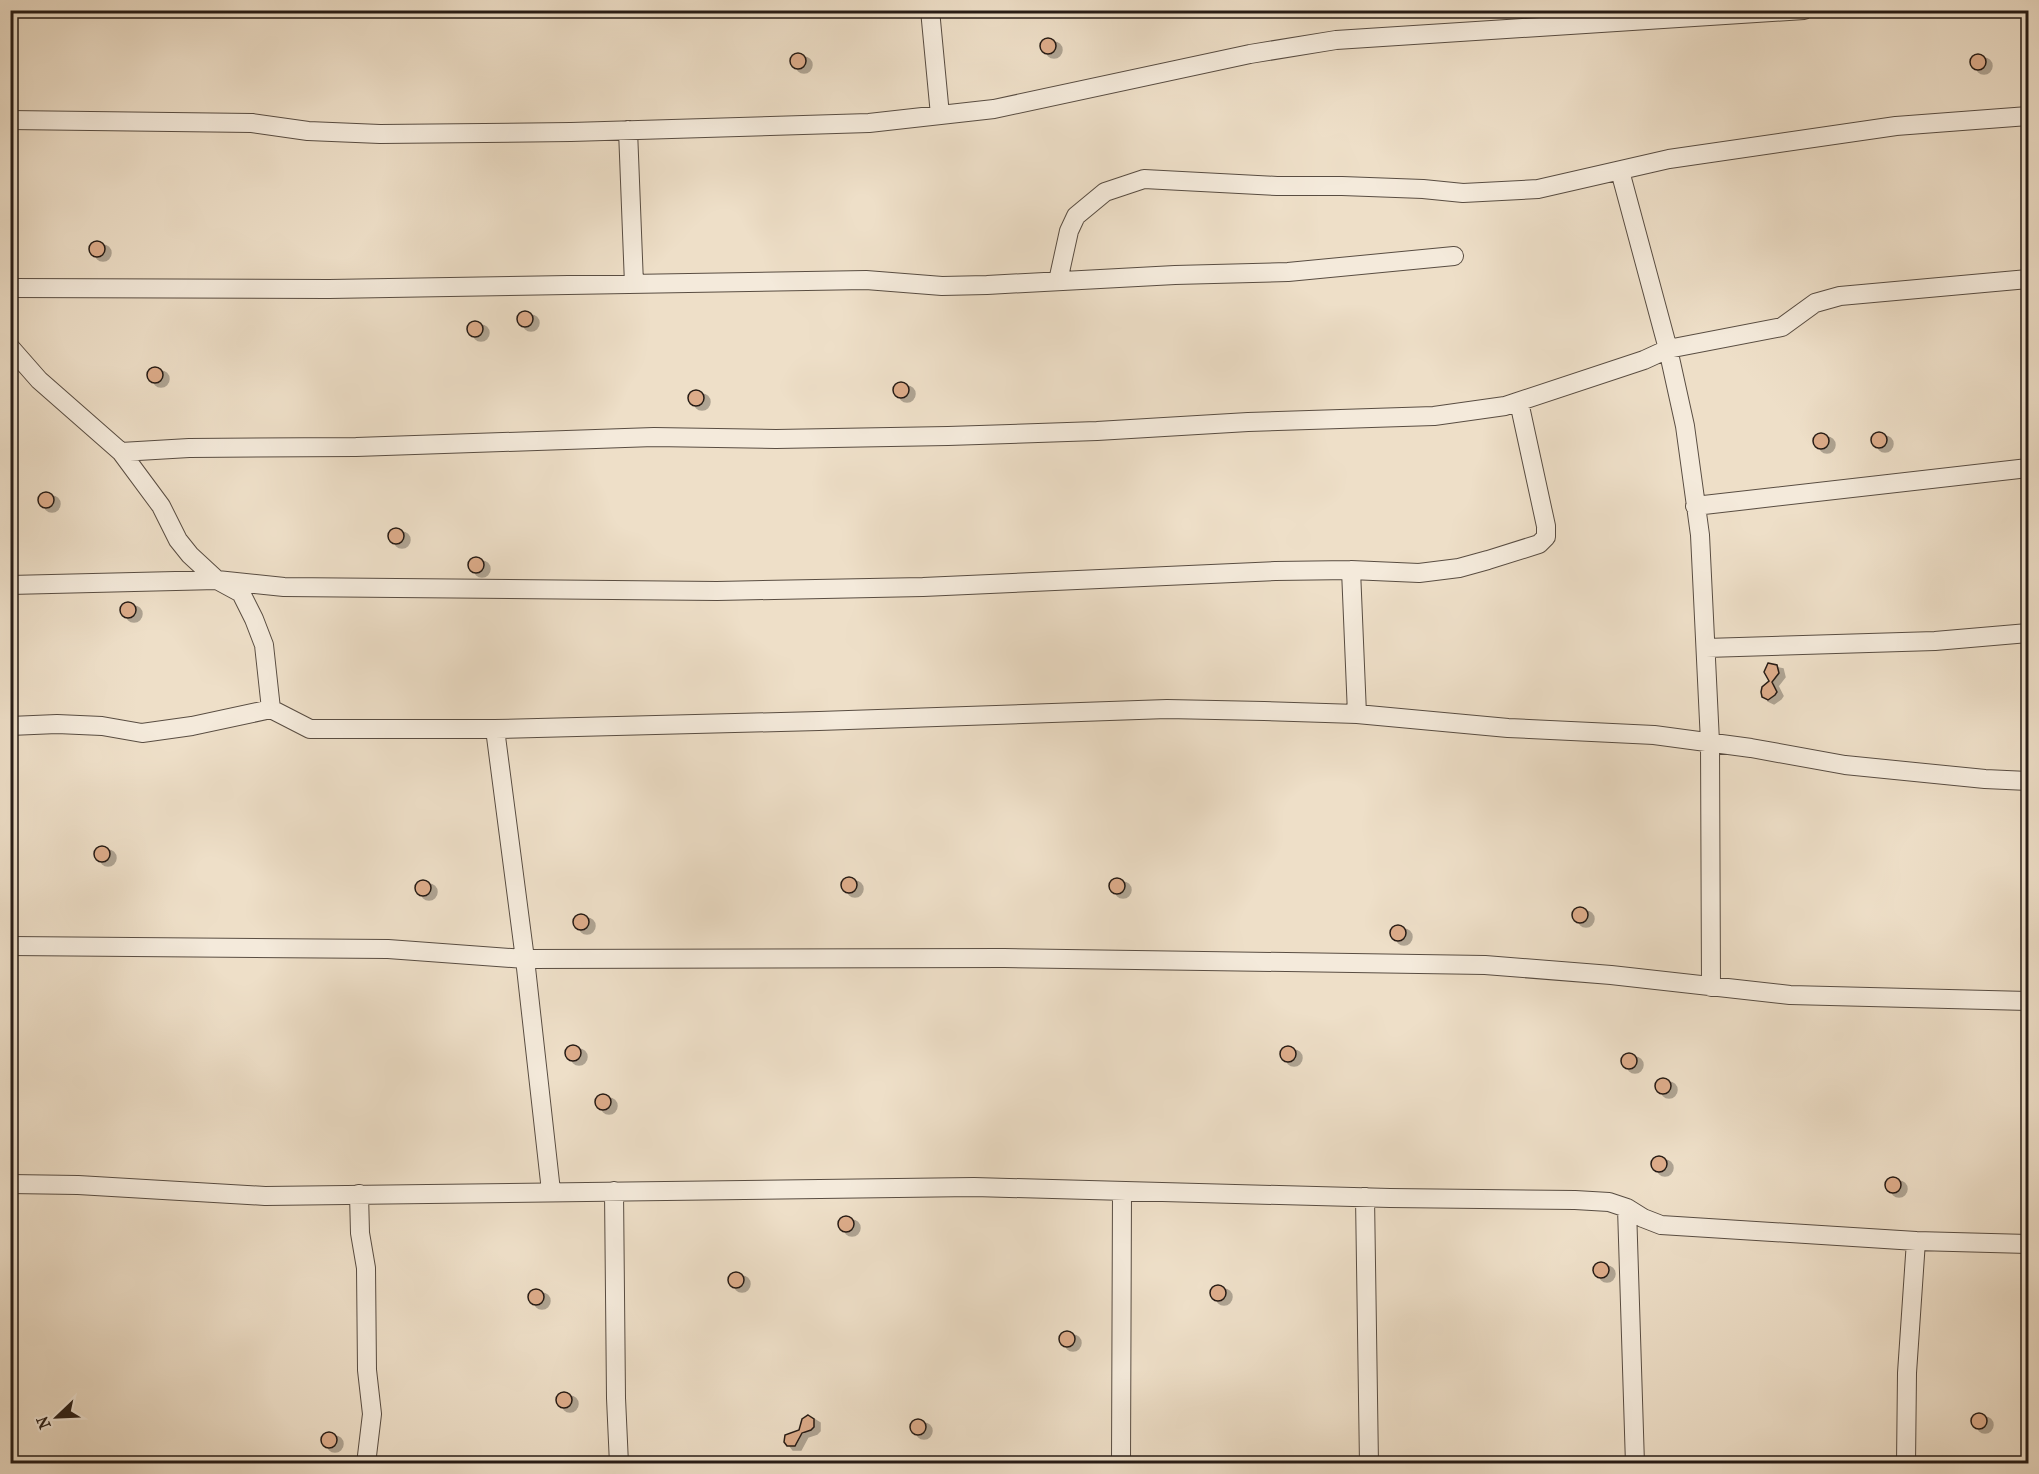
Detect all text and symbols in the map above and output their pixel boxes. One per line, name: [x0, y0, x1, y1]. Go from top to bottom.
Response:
north arrow: [27, 1387, 87, 1447]
text: N: [32, 1413, 55, 1432]

